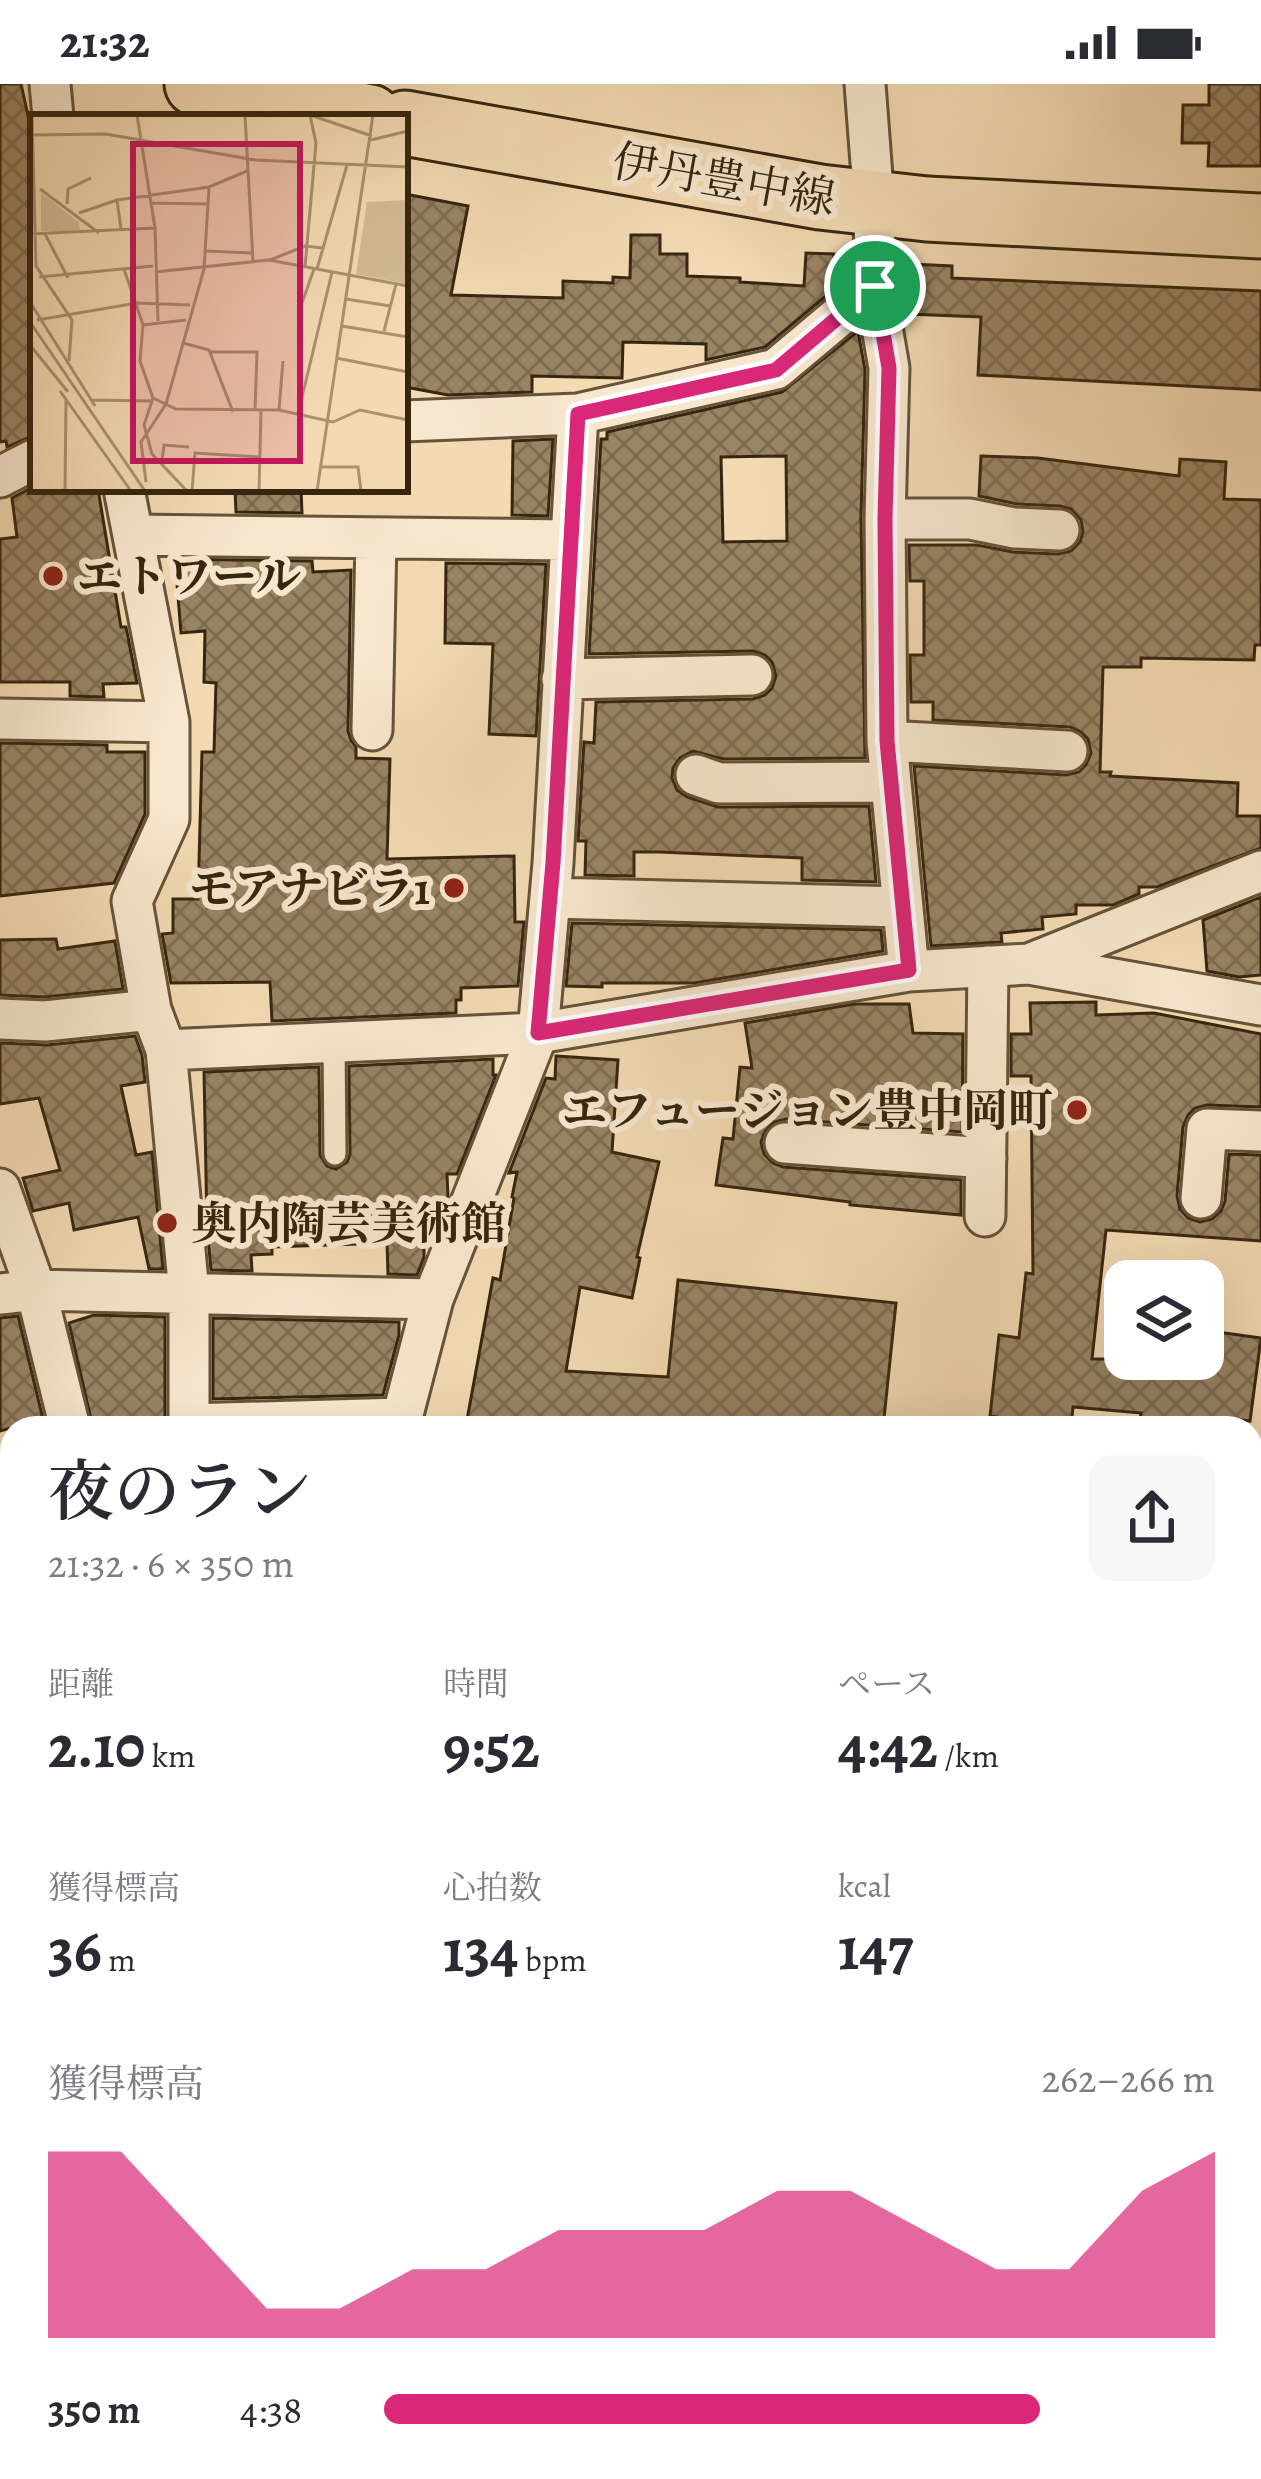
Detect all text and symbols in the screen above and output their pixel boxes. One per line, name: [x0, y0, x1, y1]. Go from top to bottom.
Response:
text: 21:32: [60, 11, 150, 73]
inset map: [30, 114, 408, 492]
street label: 伊丹豊中線: [608, 130, 840, 230]
pin: [824, 235, 926, 337]
icon: arrive: [842, 253, 908, 319]
place label: エトワール: [77, 546, 301, 608]
marker: エトワール: [40, 563, 66, 589]
place label: モアナビラ1: [189, 858, 430, 920]
marker: モアナビラ1: [441, 875, 467, 901]
place label: エフュージョン豊中岡町: [562, 1080, 1053, 1142]
marker: エフュージョン豊中岡町: [1064, 1097, 1090, 1123]
place label: 奥内陶芸美術館: [191, 1193, 506, 1255]
marker: 奥内陶芸美術館: [154, 1210, 180, 1236]
map controls: [1104, 1260, 1224, 1380]
button: layers: [1104, 1260, 1224, 1380]
text: 夜のラン: [48, 1447, 312, 1537]
button: share: [1089, 1455, 1215, 1581]
text: 21:32 · 6 × 350 m: [48, 1537, 294, 1590]
text: 距離: [48, 1661, 114, 1706]
text: 時間: [443, 1661, 509, 1706]
text: ペース: [838, 1661, 935, 1706]
text: 2.10: [48, 1706, 145, 1788]
text: 9:52: [443, 1706, 540, 1788]
text: 4:42: [838, 1706, 938, 1788]
text: km: [145, 1733, 196, 1778]
text: /km: [938, 1733, 999, 1778]
text: kcal: [838, 1863, 891, 1908]
text: 獲得標高: [48, 1865, 180, 1910]
text: 心拍数: [443, 1865, 542, 1910]
text: 147: [838, 1908, 913, 1990]
text: 36: [48, 1910, 102, 1992]
text: 134: [443, 1910, 518, 1992]
text: m: [102, 1937, 136, 1982]
text: bpm: [518, 1937, 587, 1982]
text: 262–266 m: [1041, 2052, 1215, 2105]
text: 獲得標高: [48, 2057, 204, 2110]
text: 350 m: [48, 2383, 141, 2436]
text: 4:38: [240, 2383, 302, 2436]

